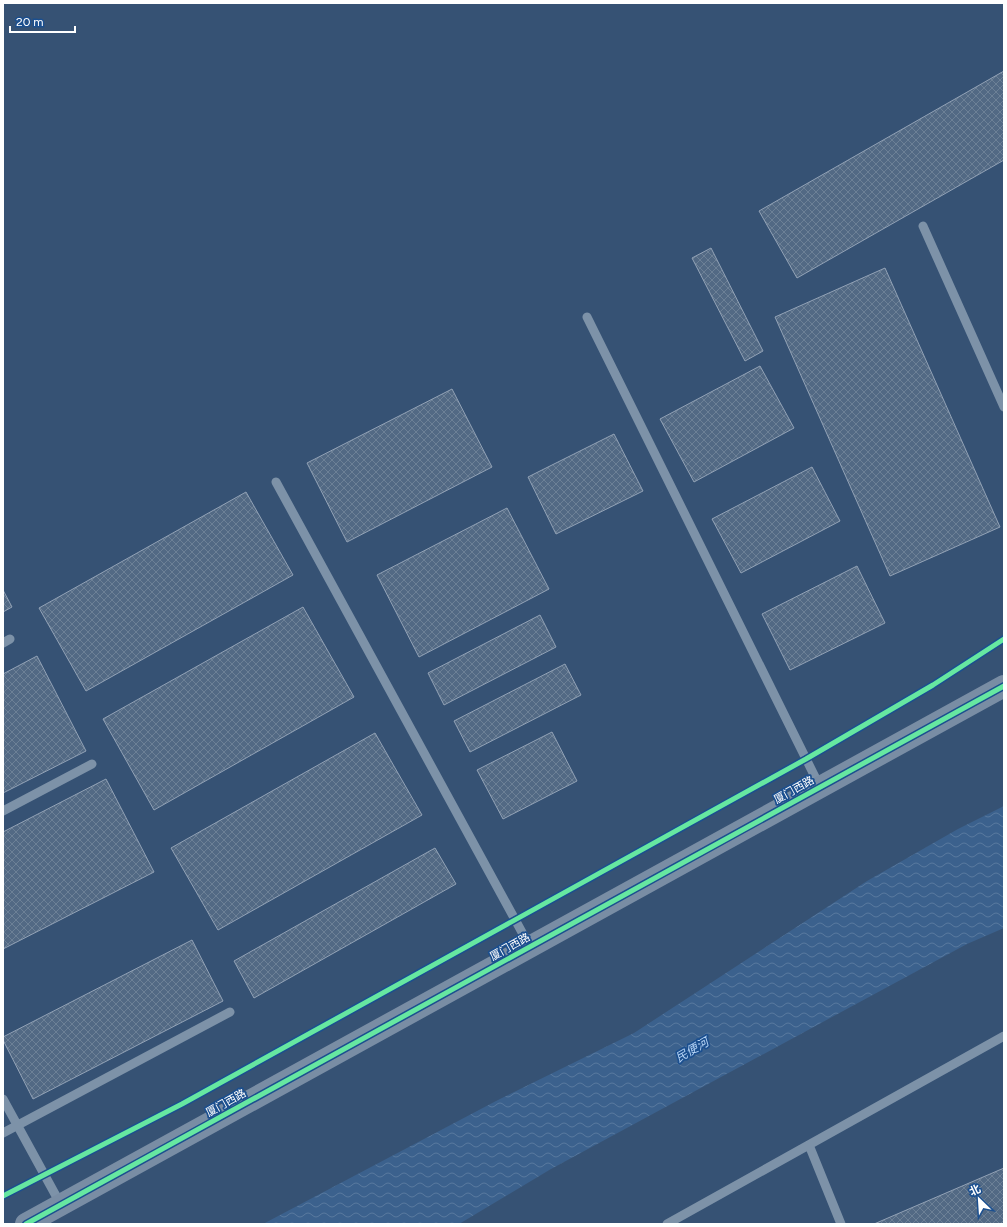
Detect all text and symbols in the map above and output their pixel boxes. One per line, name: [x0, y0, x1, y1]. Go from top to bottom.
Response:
scale bar: [10, 8, 75, 34]
text: 20 m: [16, 15, 44, 29]
street label: 厦门西路: [772, 774, 816, 806]
street label: 厦门西路: [488, 931, 532, 963]
water label: 民便河: [673, 1034, 713, 1065]
street label: 厦门西路: [204, 1087, 248, 1119]
north arrow: [959, 1179, 999, 1219]
text: 北: [967, 1182, 983, 1199]

